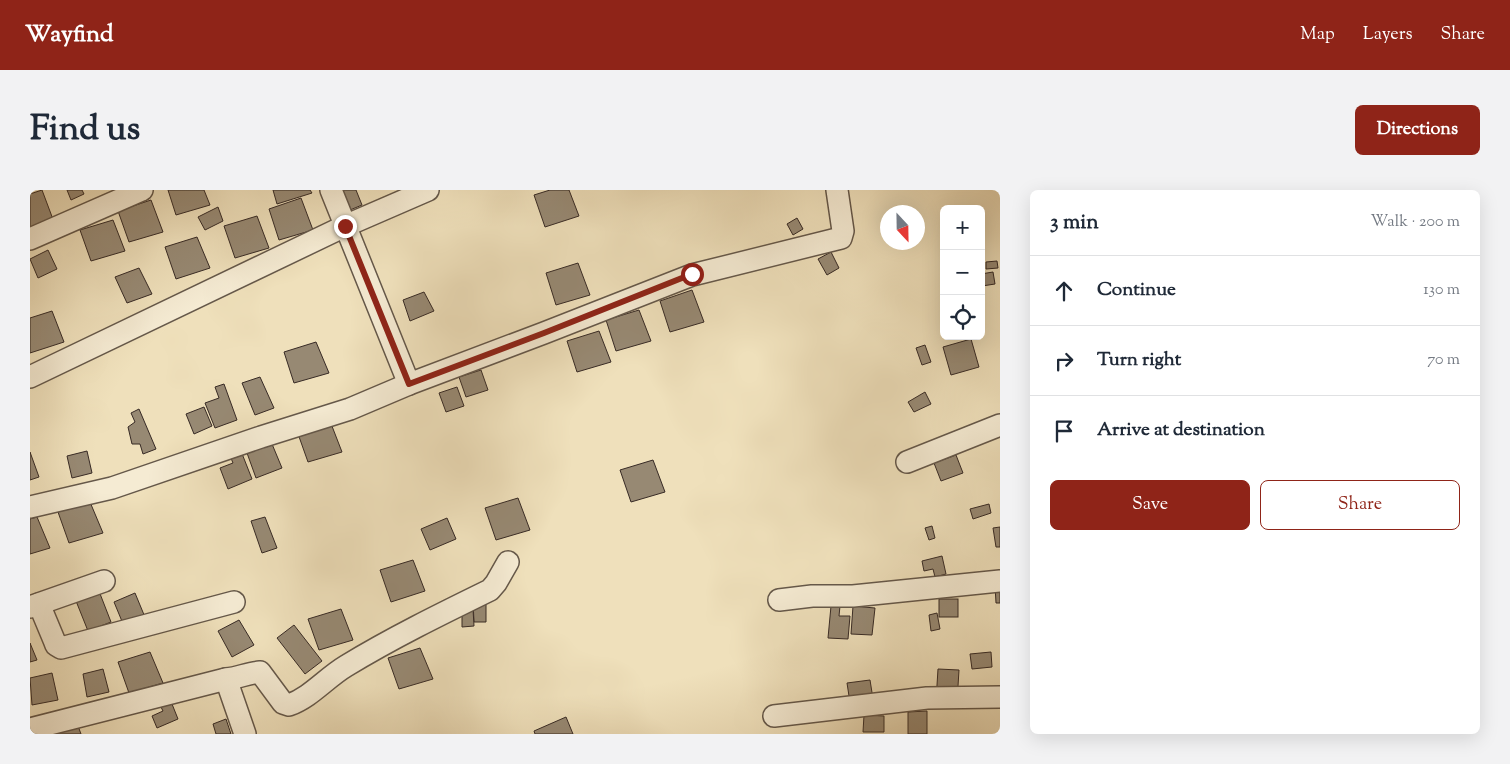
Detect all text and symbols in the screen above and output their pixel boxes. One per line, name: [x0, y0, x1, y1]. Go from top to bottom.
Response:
text: Wayfind: [25, 18, 113, 52]
text: Map: [1300, 22, 1335, 48]
text: Layers: [1363, 22, 1413, 48]
text: Share: [1441, 22, 1485, 48]
text: Find us: [30, 105, 140, 156]
button: Directions: [1355, 105, 1480, 155]
north arrow: [880, 205, 925, 250]
map controls: [940, 205, 985, 340]
button: +: [940, 205, 985, 250]
text: 3 min: [1050, 208, 1099, 238]
text: Walk · 200 m: [1371, 211, 1460, 234]
route end: [334, 215, 357, 238]
button: −: [940, 250, 985, 295]
route start: [681, 263, 704, 286]
icon: ahead: [1050, 277, 1078, 305]
text: Continue: [1097, 277, 1176, 304]
text: 130 m: [1423, 279, 1460, 302]
button: locate: [940, 295, 985, 340]
icon: right: [1050, 347, 1078, 375]
text: Turn right: [1097, 347, 1181, 374]
text: 70 m: [1427, 349, 1460, 372]
icon: arrive: [1050, 417, 1078, 445]
text: Arrive at destination: [1097, 417, 1265, 444]
button: Save: [1050, 480, 1250, 530]
button: Share: [1260, 480, 1460, 530]

